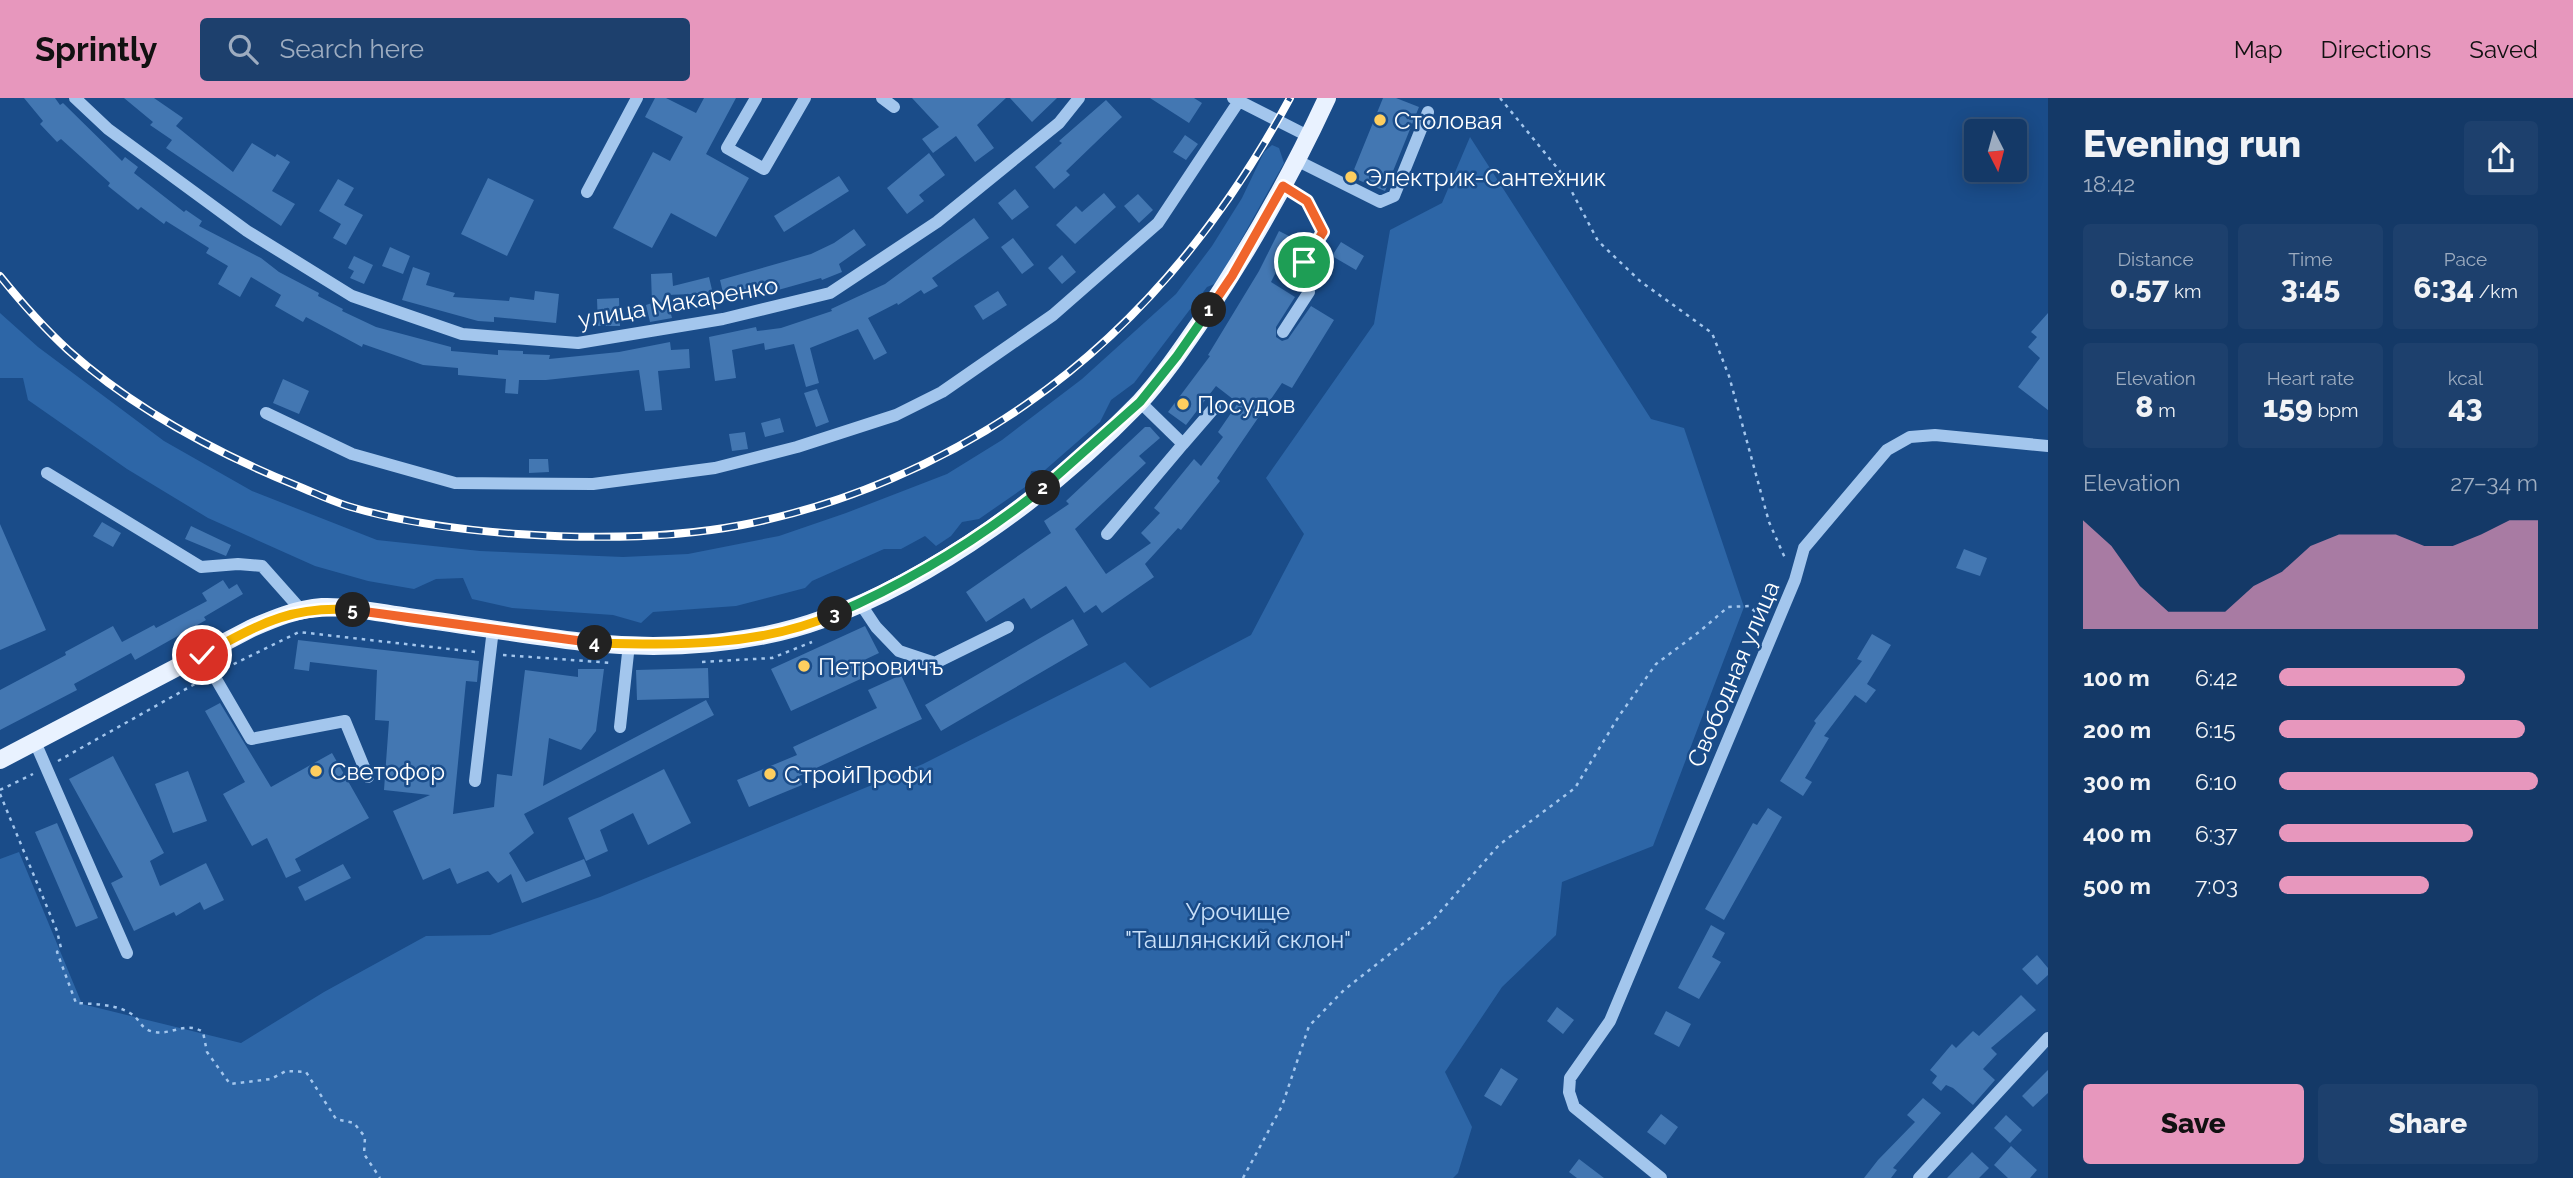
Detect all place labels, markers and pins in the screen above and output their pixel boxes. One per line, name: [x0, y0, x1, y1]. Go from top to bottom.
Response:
place label: Столовая: [1394, 106, 1502, 135]
marker: Столовая: [1372, 112, 1388, 128]
place label: Электрик-Сантехник: [1365, 163, 1606, 192]
marker: Электрик-Сантехник: [1343, 169, 1359, 185]
pin: [1274, 232, 1334, 292]
pin: 1: [1192, 292, 1226, 328]
place label: Посудов: [1197, 390, 1295, 419]
marker: Посудов: [1175, 396, 1191, 412]
pin: 2: [1026, 470, 1060, 506]
pin: 5: [336, 592, 370, 628]
pin: 3: [818, 596, 852, 632]
pin: [172, 625, 232, 685]
pin: 4: [578, 626, 612, 660]
place label: Петровичъ: [818, 652, 943, 681]
marker: Петровичъ: [796, 658, 812, 674]
place label: Светофор: [330, 757, 445, 786]
place label: СтройПрофи: [784, 760, 933, 789]
marker: Светофор: [308, 763, 324, 779]
marker: СтройПрофи: [762, 766, 778, 782]

